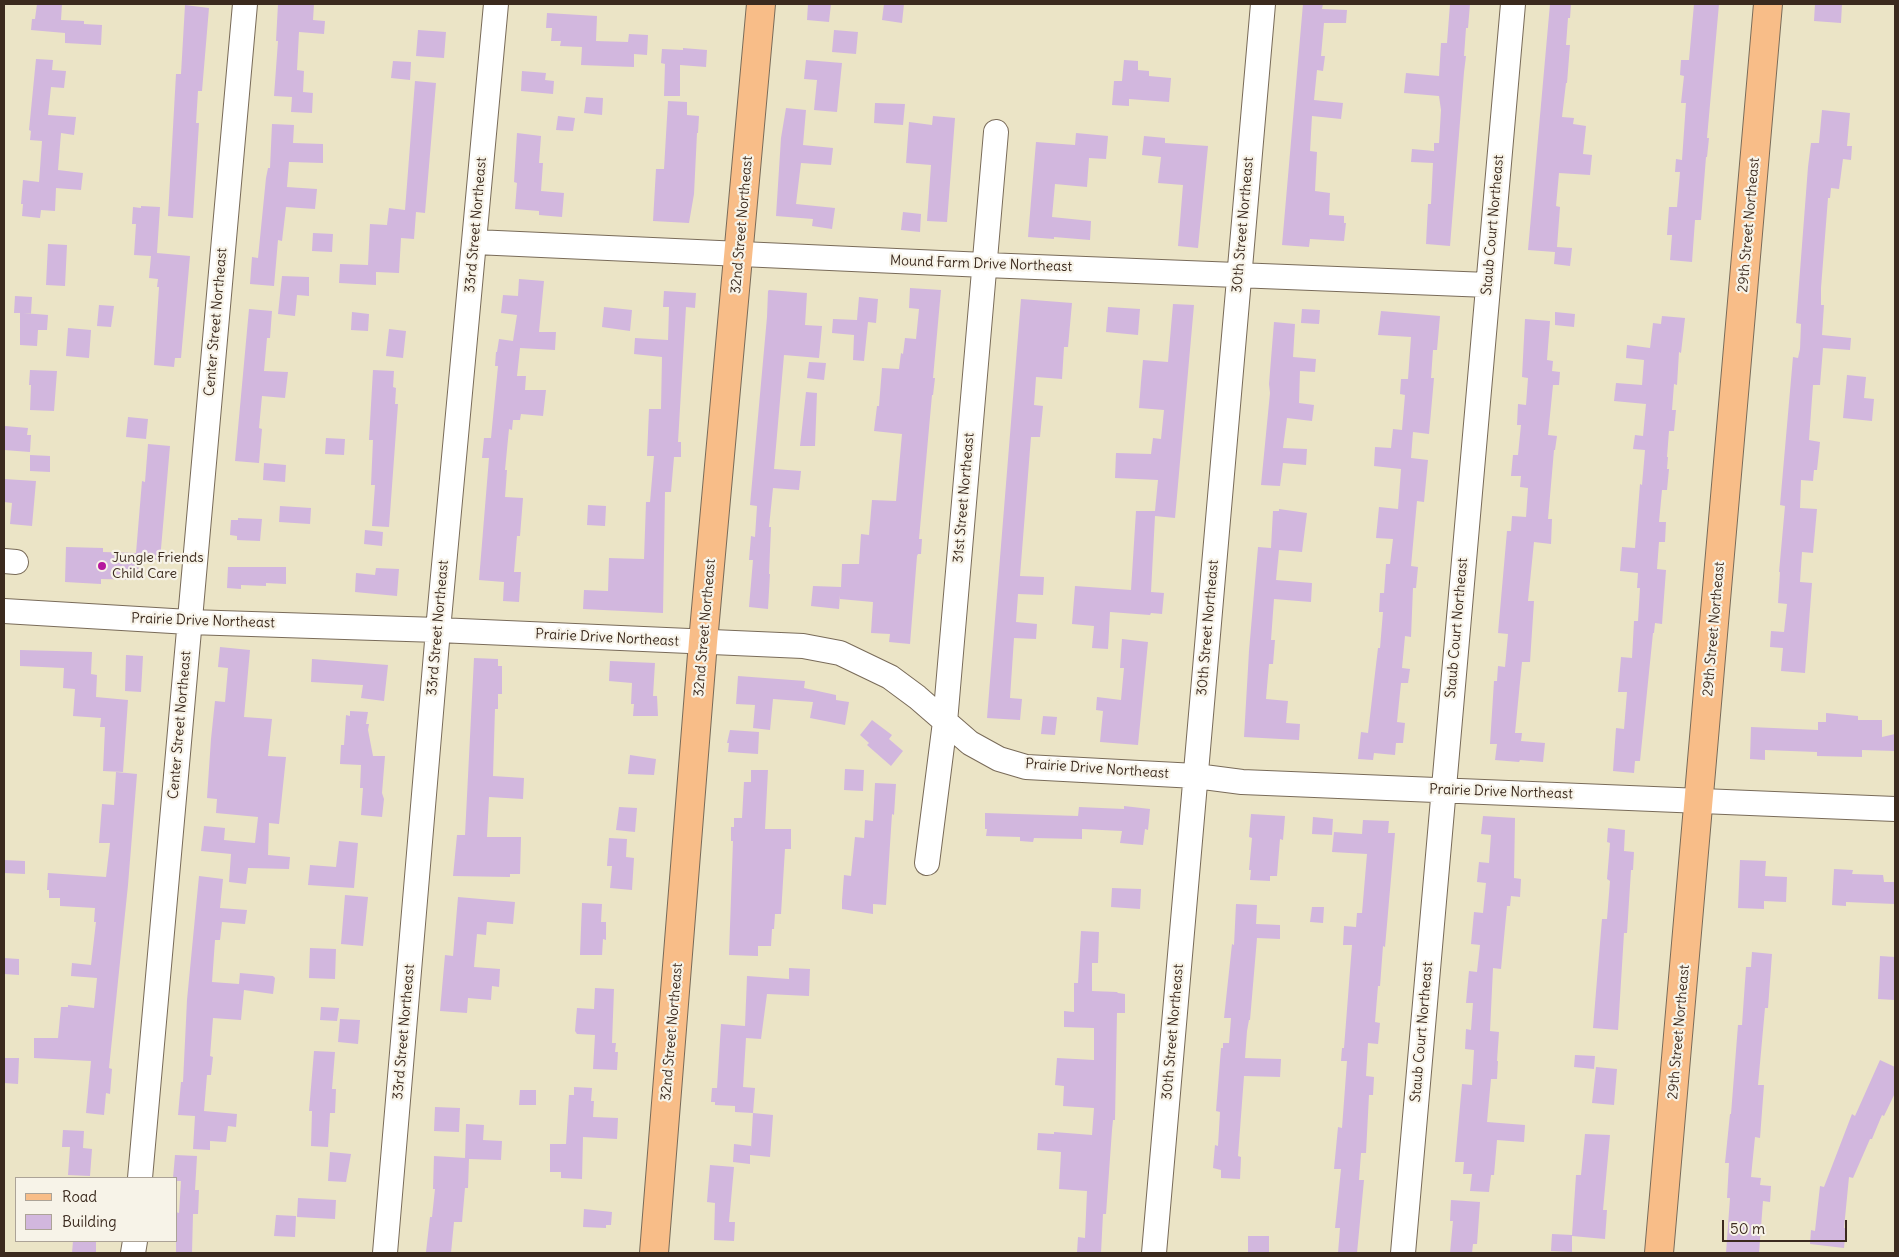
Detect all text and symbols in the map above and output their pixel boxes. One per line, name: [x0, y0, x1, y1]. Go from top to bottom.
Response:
street label: Staub Court Northeast: [1478, 154, 1508, 296]
street label: 32nd Street Northeast: [728, 155, 756, 295]
street label: 33rd Street Northeast: [462, 156, 490, 294]
street label: 30th Street Northeast: [1229, 156, 1257, 294]
street label: 29th Street Northeast: [1735, 157, 1763, 293]
street label: Center Street Northeast: [201, 247, 231, 397]
street label: Mound Farm Drive Northeast: [889, 252, 1073, 276]
street label: 31st Street Northeast: [950, 432, 978, 564]
place label: Jungle Friends Child Care: [112, 550, 204, 582]
street label: Staub Court Northeast: [1442, 557, 1472, 699]
street label: 32nd Street Northeast: [691, 558, 719, 698]
street label: 33rd Street Northeast: [424, 559, 452, 697]
street label: 30th Street Northeast: [1194, 559, 1222, 697]
marker: Jungle Friends Child Care: [96, 560, 108, 572]
street label: 29th Street Northeast: [1700, 561, 1728, 697]
street label: Prairie Drive Northeast: [131, 610, 275, 632]
street label: Prairie Drive Northeast: [535, 626, 679, 650]
street label: Center Street Northeast: [165, 650, 195, 800]
street label: Prairie Drive Northeast: [1025, 756, 1169, 782]
street label: Prairie Drive Northeast: [1429, 781, 1573, 803]
street label: Staub Court Northeast: [1407, 961, 1437, 1103]
street label: 32nd Street Northeast: [658, 962, 686, 1102]
street label: 33rd Street Northeast: [390, 963, 418, 1101]
street label: 30th Street Northeast: [1159, 963, 1187, 1101]
street label: 29th Street Northeast: [1665, 964, 1693, 1100]
legend: [15, 1177, 178, 1242]
text: Road: [62, 1187, 97, 1206]
scale bar: [1724, 1210, 1849, 1242]
text: Building: [62, 1212, 117, 1231]
text: 50 m: [1730, 1219, 1765, 1238]

